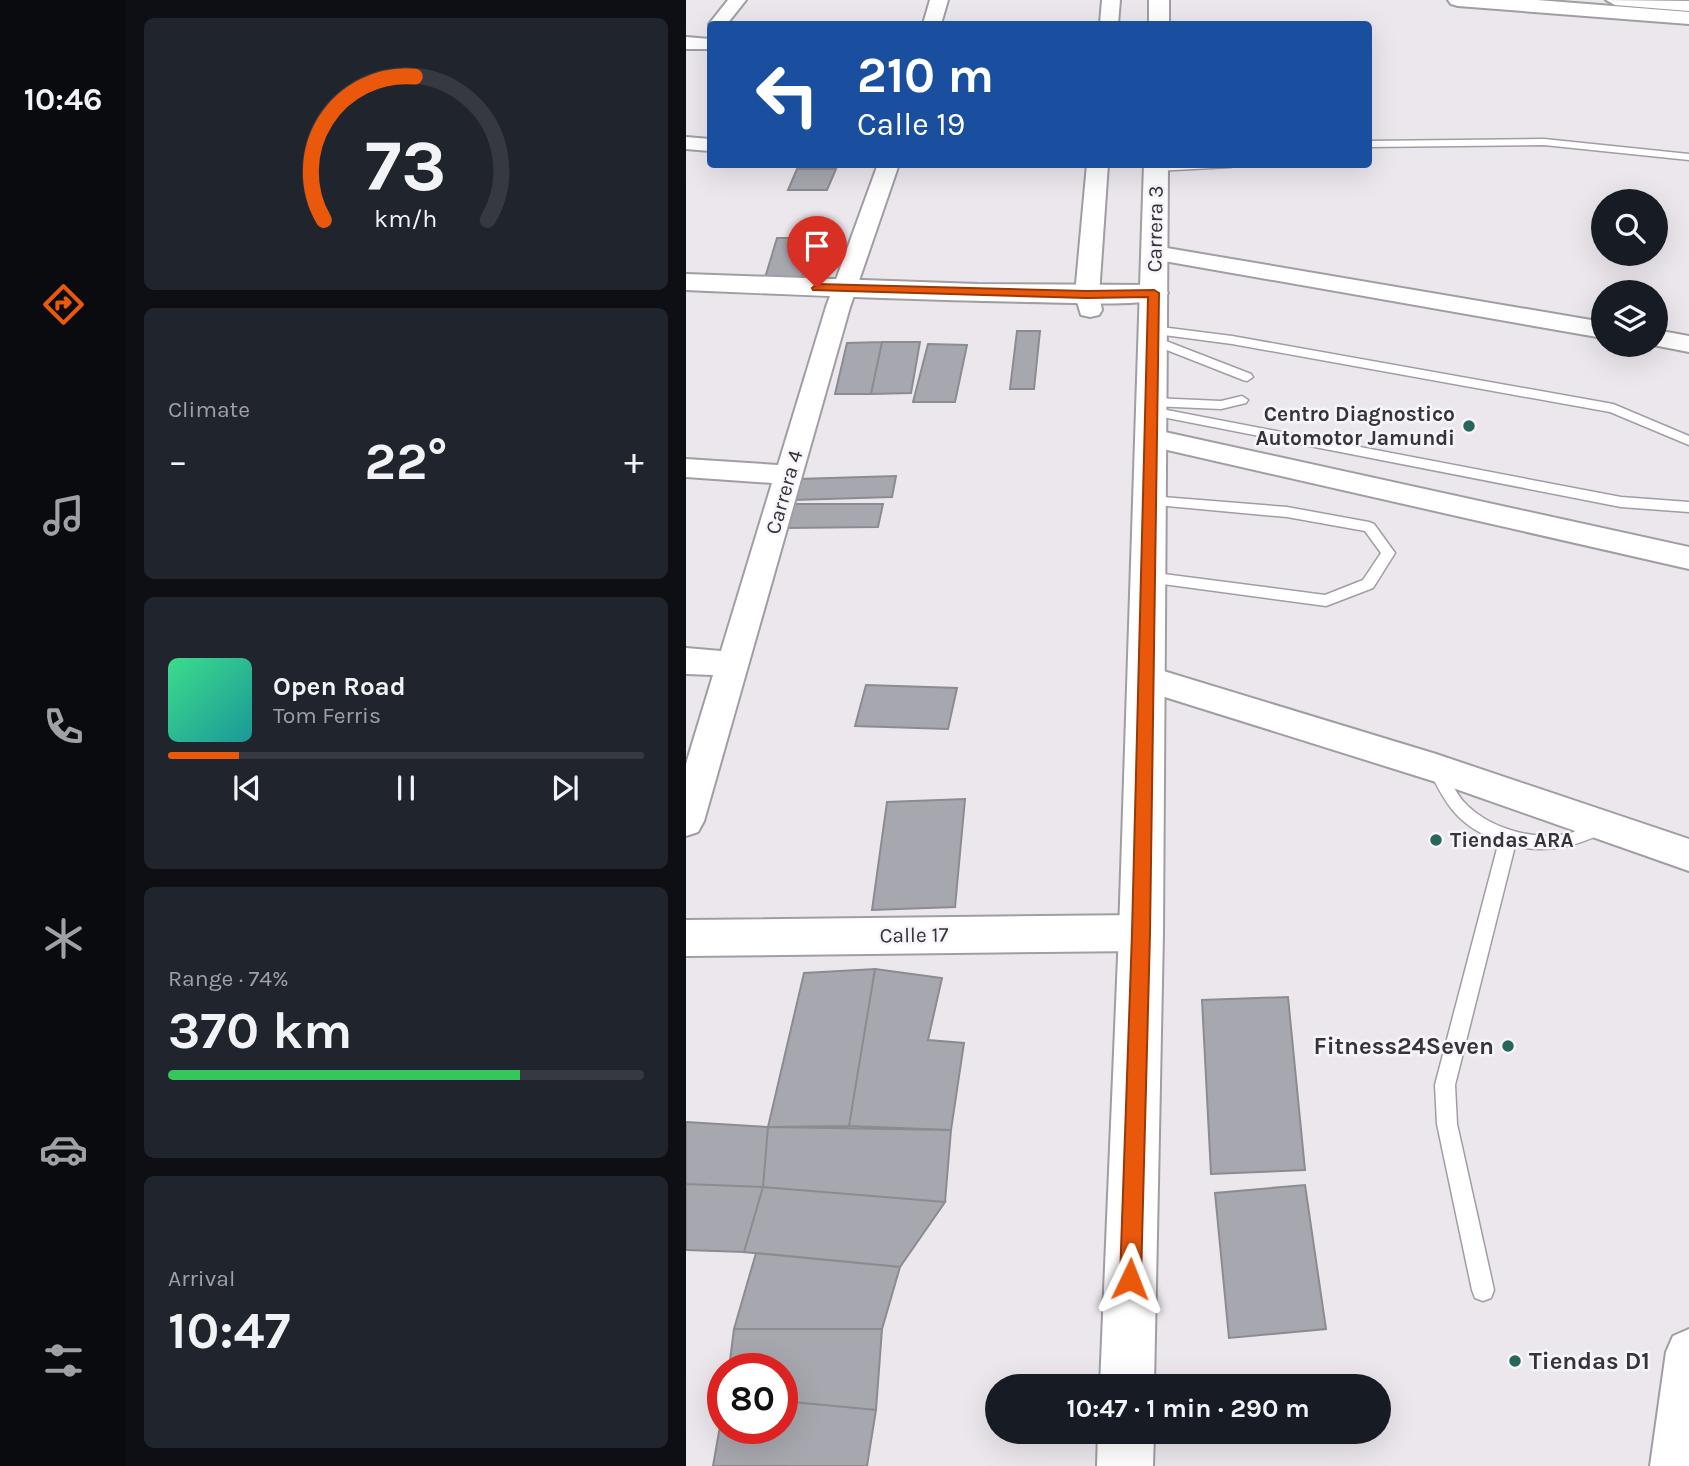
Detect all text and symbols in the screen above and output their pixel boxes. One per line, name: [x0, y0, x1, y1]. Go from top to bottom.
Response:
text: 210 m: [857, 47, 994, 104]
icon: left: [742, 49, 833, 140]
text: 10:46: [24, 81, 102, 118]
text: Calle 19: [857, 106, 965, 143]
text: 73: [365, 123, 447, 208]
street label: Carrera 3: [1142, 185, 1168, 273]
map controls: [1591, 189, 1668, 357]
button: search: [1591, 189, 1668, 266]
text: km/h: [374, 204, 438, 233]
pin: [787, 216, 847, 288]
icon: arrive: [798, 227, 836, 265]
icon: directions: [39, 280, 88, 329]
button: layers: [1591, 280, 1668, 357]
text: Climate: [168, 396, 250, 423]
place label: Centro Diagnostico Automotor Jamundi: [1255, 402, 1455, 450]
marker: Centro Diagnostico Automotor Jamundi: [1461, 418, 1477, 434]
text: 22°: [364, 431, 448, 492]
text: −: [168, 439, 188, 484]
text: +: [624, 439, 644, 484]
street label: Carrera 4: [761, 447, 807, 537]
icon: music: [39, 491, 88, 540]
text: Open Road: [273, 671, 406, 702]
icon: phone: [39, 702, 88, 751]
text: Tom Ferris: [273, 702, 381, 729]
icon: previous: [228, 769, 266, 807]
icon: pause: [387, 769, 425, 807]
icon: next: [546, 769, 584, 807]
place label: Tiendas ARA: [1450, 828, 1574, 852]
marker: Tiendas ARA: [1428, 832, 1444, 848]
icon: climate: [39, 914, 88, 963]
street label: Calle 17: [879, 922, 949, 948]
text: Range · 74%: [168, 965, 289, 992]
text: 370 km: [168, 1000, 352, 1061]
place label: Fitness24Seven: [1314, 1032, 1494, 1060]
marker: Fitness24Seven: [1500, 1038, 1516, 1054]
icon: car: [39, 1125, 88, 1174]
position arrow: [1093, 1242, 1167, 1316]
text: Arrival: [168, 1265, 235, 1292]
text: 10:47: [168, 1300, 290, 1361]
icon: filters: [39, 1336, 88, 1385]
place label: Tiendas D1: [1529, 1347, 1650, 1375]
speed limit sign: 80: [707, 1353, 798, 1444]
marker: Tiendas D1: [1507, 1353, 1523, 1369]
text: 10:47 · 1 min · 290 m: [1066, 1393, 1310, 1424]

